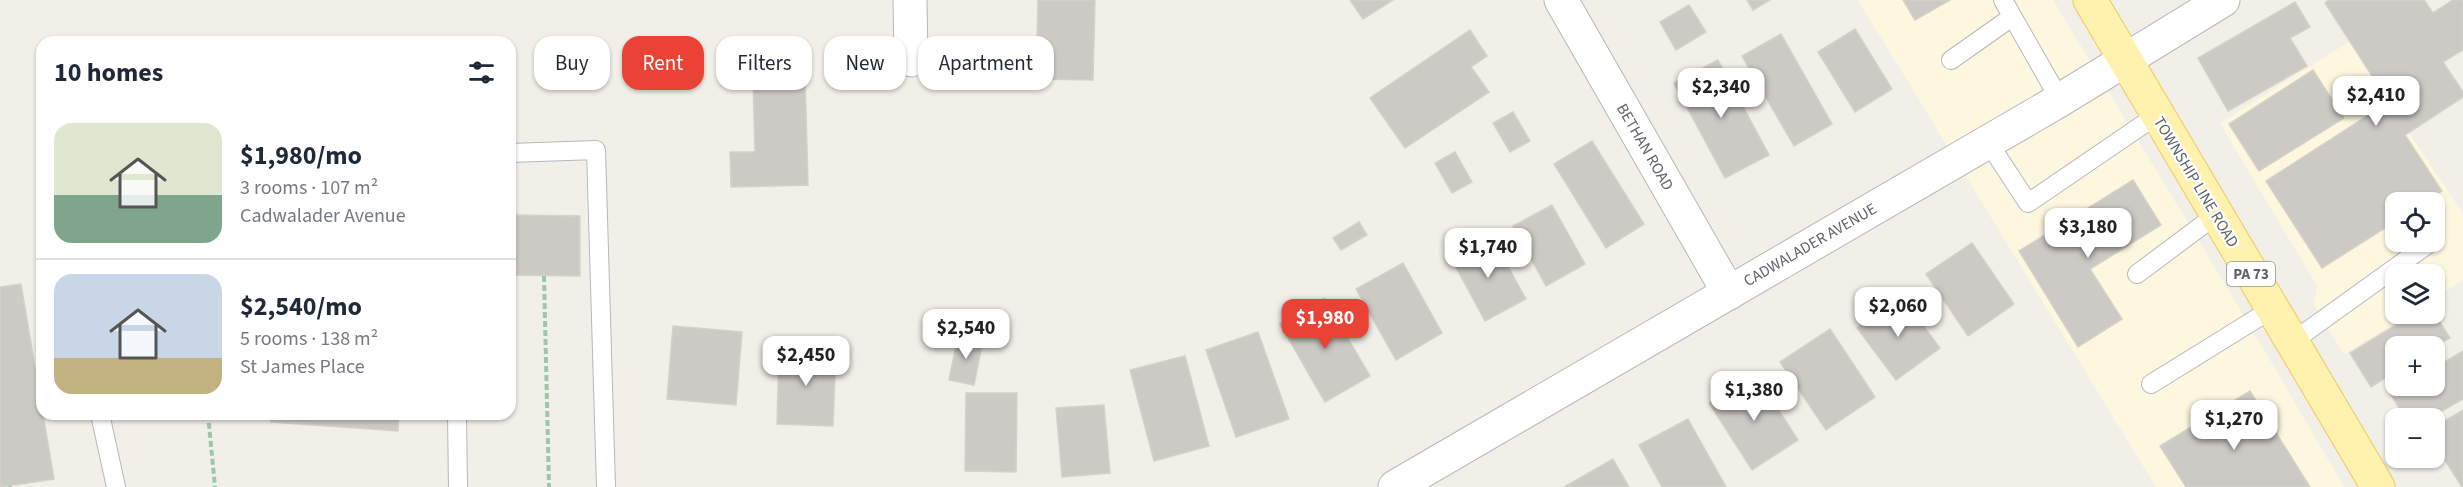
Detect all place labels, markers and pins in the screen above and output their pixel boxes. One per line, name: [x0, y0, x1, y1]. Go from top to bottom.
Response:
pin: $2,340: [1672, 68, 1770, 119]
pin: $2,410: [2327, 76, 2425, 127]
pin: $3,180: [2039, 208, 2137, 259]
pin: $1,740: [1439, 228, 1537, 279]
pin: $2,060: [1849, 287, 1947, 338]
pin: $1,980: [1276, 299, 1374, 350]
pin: $2,540: [917, 309, 1015, 360]
pin: $2,450: [757, 336, 855, 387]
pin: $1,380: [1705, 371, 1803, 422]
pin: $1,270: [2185, 400, 2283, 451]

